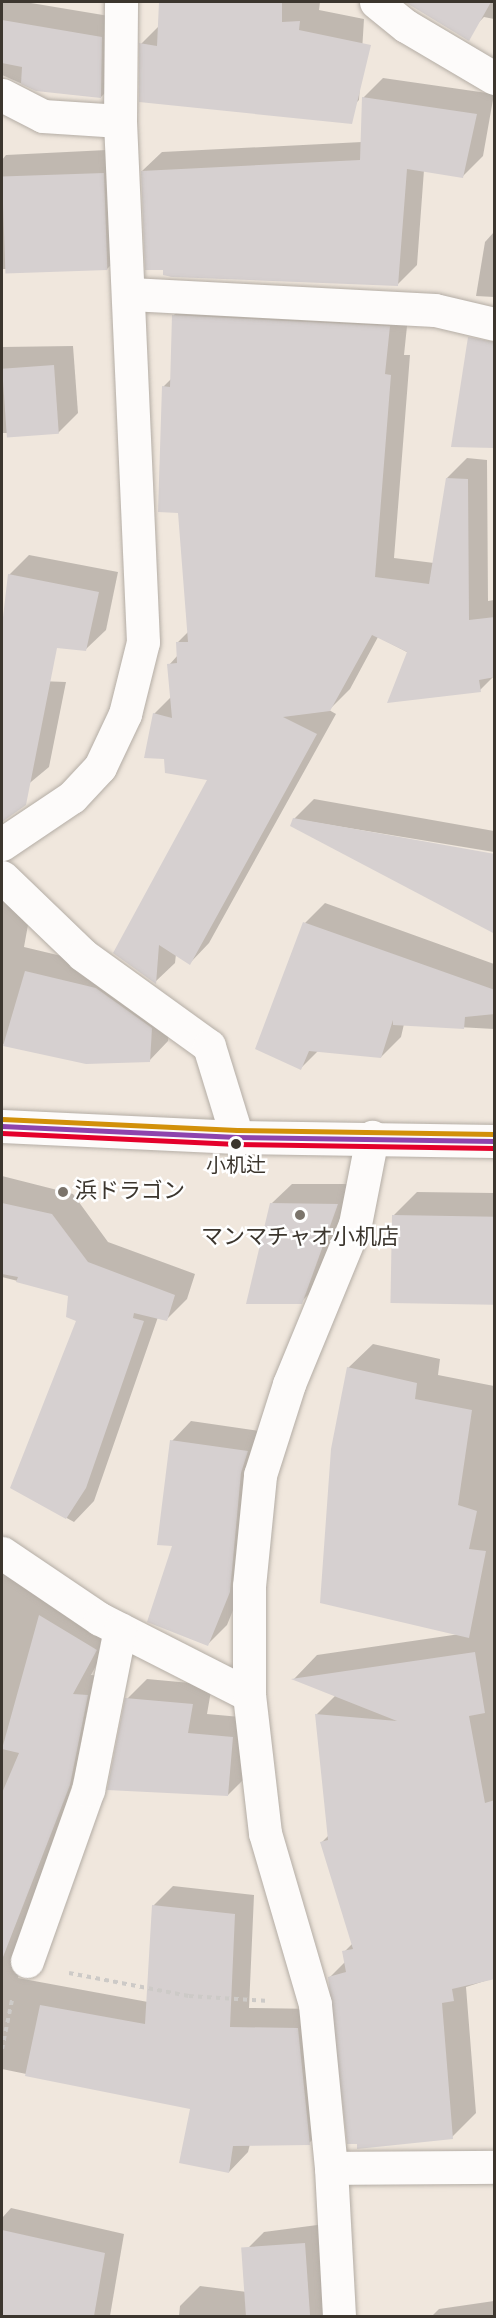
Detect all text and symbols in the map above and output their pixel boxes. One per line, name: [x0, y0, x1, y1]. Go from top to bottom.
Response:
marker: 小机辻: [230, 1138, 242, 1150]
place label: 小机辻: [206, 1153, 266, 1177]
place label: 浜ドラゴン: [75, 1179, 185, 1205]
marker: 浜ドラゴン: [56, 1185, 70, 1199]
marker: マンマチャオ小机店: [293, 1208, 307, 1222]
place label: マンマチャオ小机店: [201, 1225, 399, 1251]

